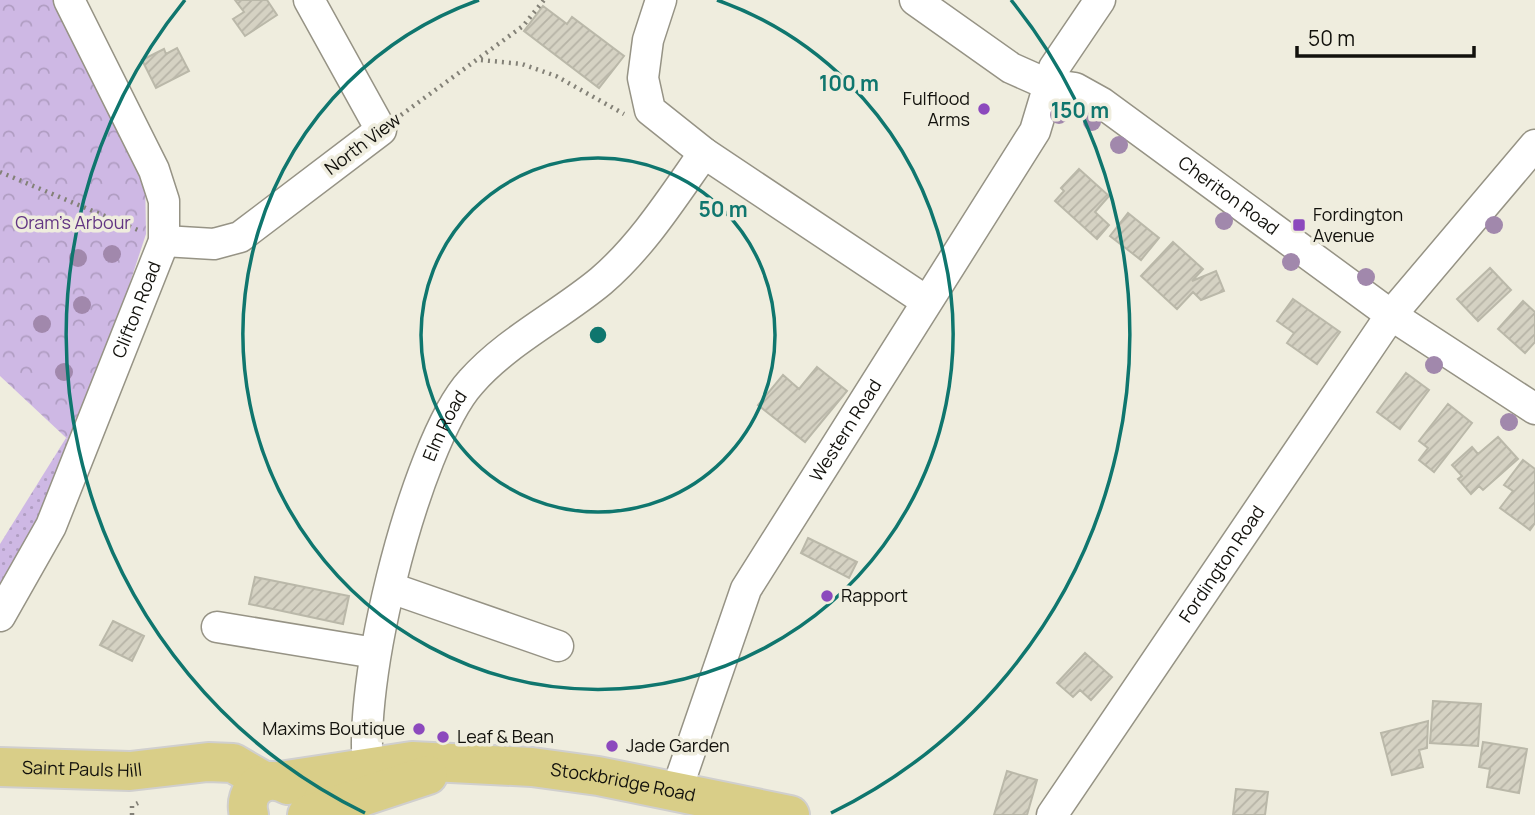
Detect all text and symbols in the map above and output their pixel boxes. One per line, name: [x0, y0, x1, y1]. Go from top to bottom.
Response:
scale bar: [1297, 14, 1474, 58]
text: 50 m: [1308, 24, 1355, 52]
text: 100 m: [819, 69, 879, 97]
place label: Fulflood Arms: [903, 86, 970, 131]
text: 150 m: [1051, 96, 1109, 124]
marker: Fulflood Arms: [976, 101, 992, 117]
street label: North View: [319, 107, 406, 180]
street label: Cheriton Road: [1174, 150, 1284, 240]
text: 50 m: [698, 195, 748, 223]
place label: Fordington Avenue: [1313, 202, 1403, 247]
park label: Oram's Arbour: [15, 210, 131, 234]
marker: Fordington Avenue: [1291, 217, 1307, 233]
street label: Clifton Road: [106, 258, 166, 361]
centre of rings: [586, 323, 610, 347]
street label: Western Road: [804, 374, 886, 486]
street label: Elm Road: [416, 385, 472, 464]
street label: Fordington Road: [1173, 500, 1269, 627]
place label: Rapport: [841, 583, 908, 607]
marker: Rapport: [819, 588, 835, 604]
place label: Maxims Boutique: [262, 716, 405, 740]
marker: Maxims Boutique: [411, 721, 427, 737]
place label: Leaf & Bean: [457, 724, 554, 748]
marker: Leaf & Bean: [435, 729, 451, 745]
place label: Jade Garden: [626, 733, 730, 757]
marker: Jade Garden: [604, 738, 620, 754]
street label: Saint Pauls Hill: [22, 755, 143, 782]
street label: Stockbridge Road: [549, 757, 698, 807]

